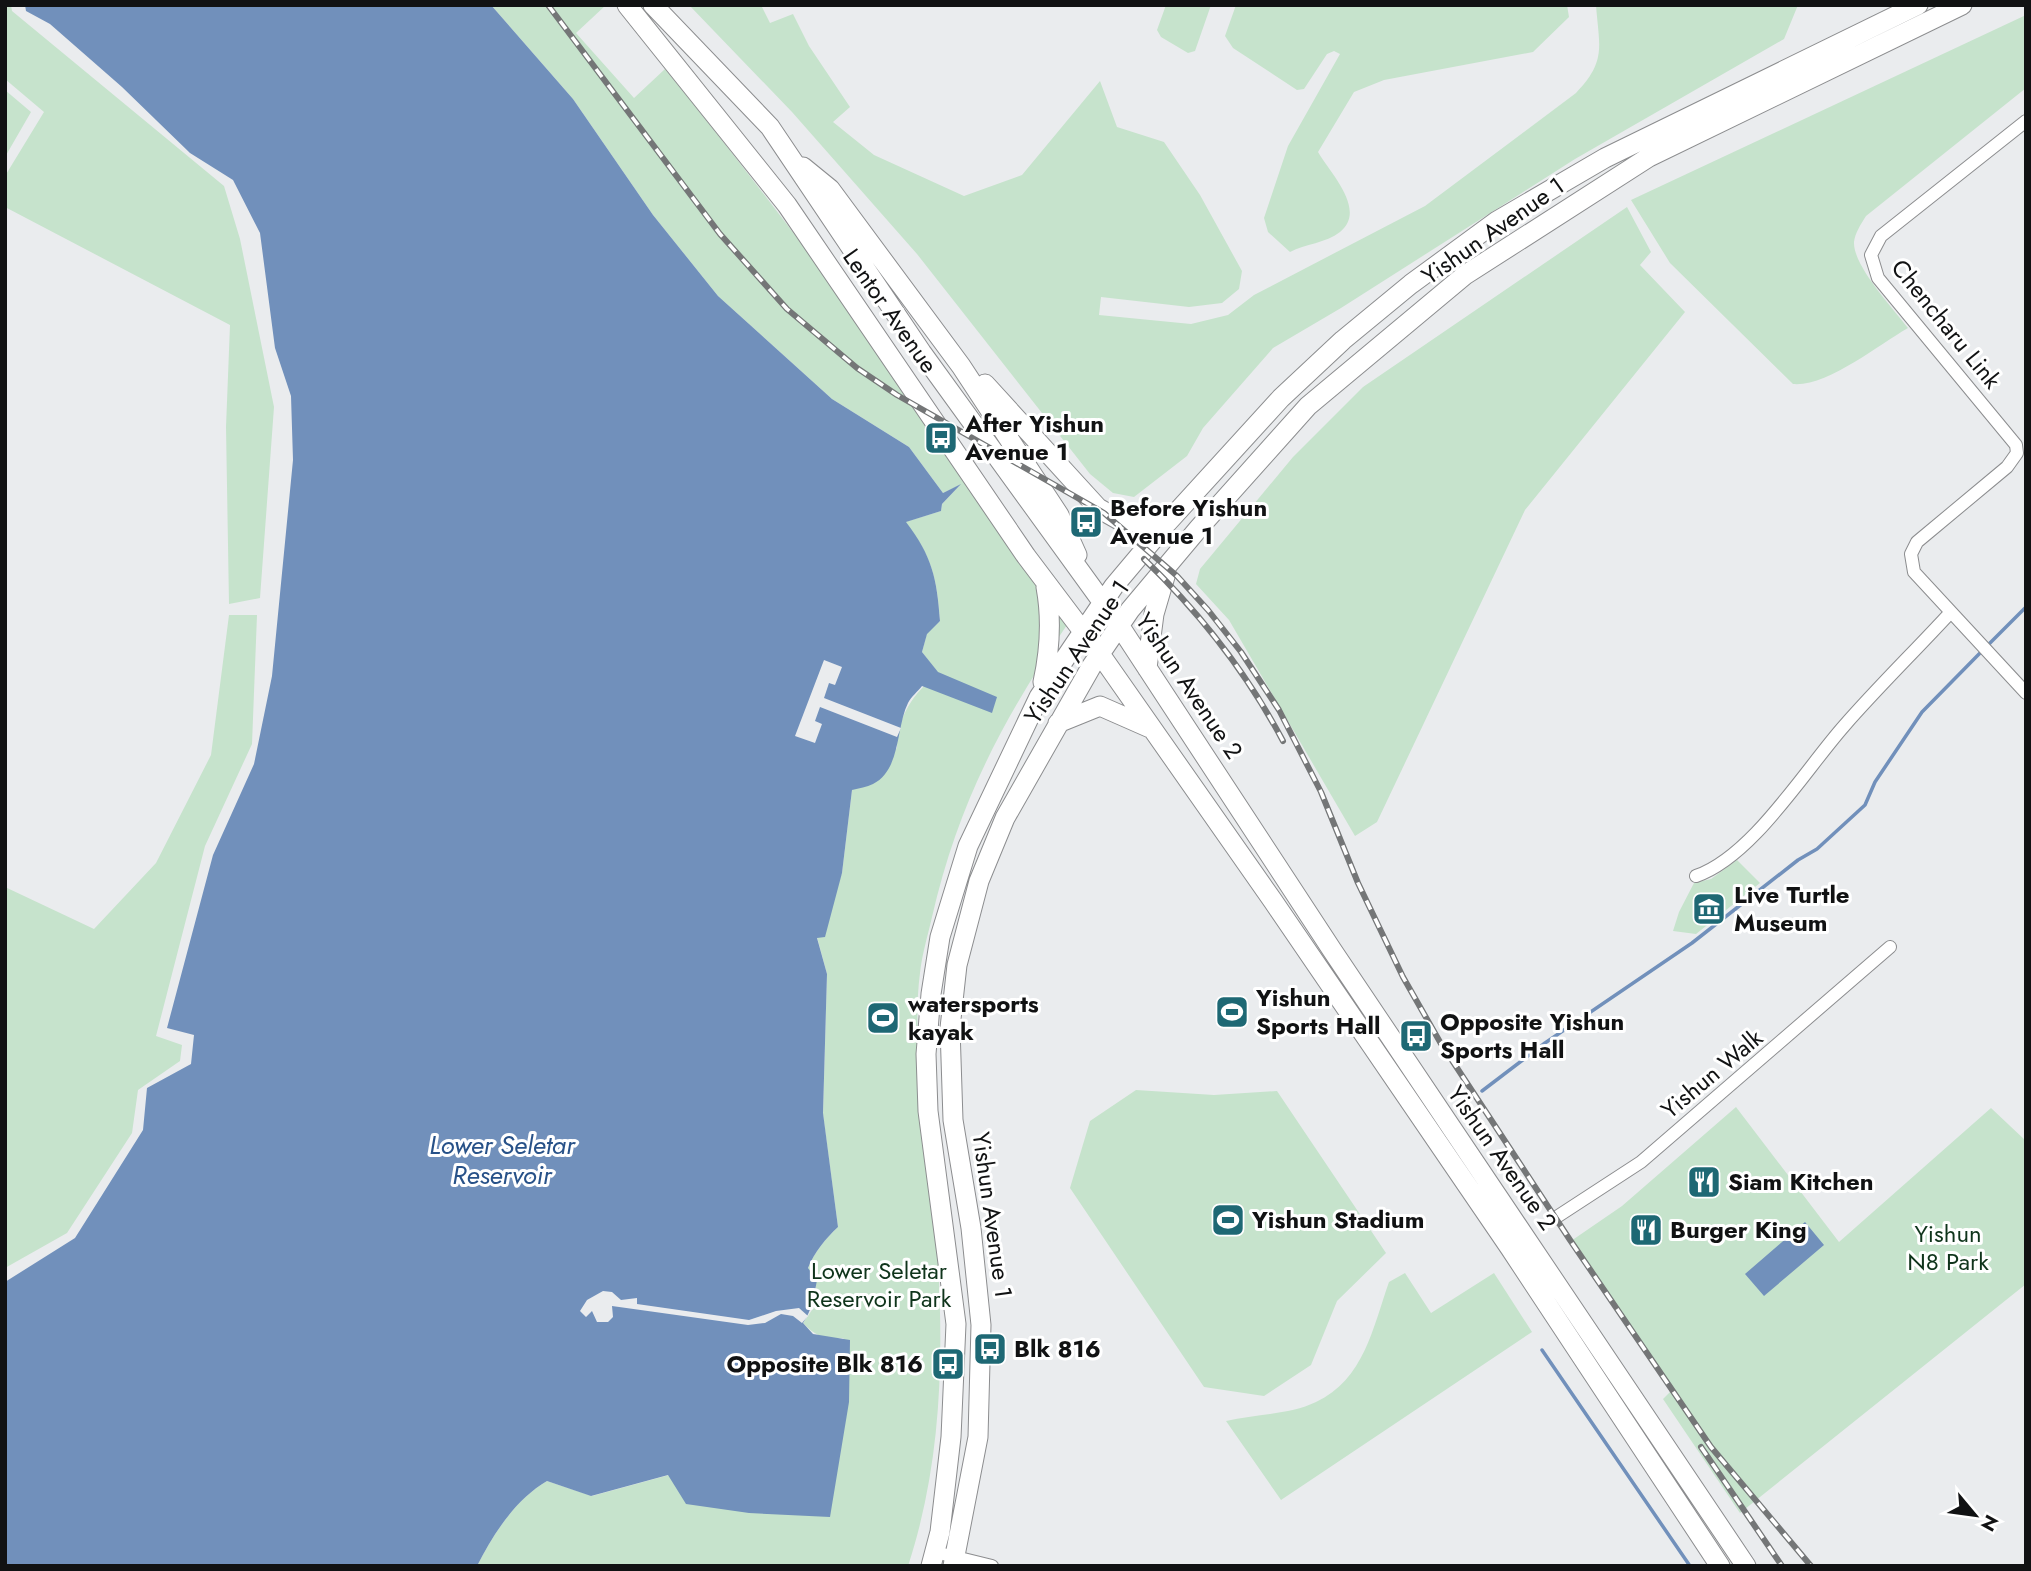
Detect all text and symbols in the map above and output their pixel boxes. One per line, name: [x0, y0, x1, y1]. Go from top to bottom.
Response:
street label: Yishun Avenue 1: [1414, 168, 1571, 293]
street label: Lentor Avenue: [835, 241, 946, 380]
street label: Chencharu Link: [1883, 251, 2010, 396]
place label: After Yishun Avenue 1: [964, 406, 1104, 469]
bus stop icon: After Yishun Avenue 1: [922, 419, 960, 457]
place label: Before Yishun Avenue 1: [1109, 490, 1267, 553]
bus stop icon: Before Yishun Avenue 1: [1067, 503, 1105, 541]
street label: Yishun Avenue 1: [1015, 573, 1138, 731]
street label: Yishun Avenue 2: [1127, 605, 1251, 766]
place label: Live Turtle Museum: [1734, 877, 1850, 940]
museum icon: Live Turtle Museum: [1690, 890, 1728, 928]
place label: Yishun Sports Hall: [1255, 980, 1380, 1043]
place label: watersports kayak: [907, 986, 1039, 1049]
sports icon: Yishun Sports Hall: [1213, 993, 1251, 1031]
sports icon: watersports kayak: [864, 999, 902, 1037]
place label: Opposite Yishun Sports Hall: [1440, 1004, 1624, 1067]
bus stop icon: Opposite Yishun Sports Hall: [1397, 1017, 1435, 1055]
street label: Yishun Walk: [1653, 1020, 1771, 1127]
street label: Yishun Avenue 2: [1439, 1078, 1565, 1237]
water label: Lower Seletar Reservoir: [429, 1126, 576, 1194]
street label: Yishun Avenue 1: [964, 1130, 1021, 1300]
restaurant icon: Siam Kitchen: [1685, 1163, 1723, 1201]
place label: Siam Kitchen: [1728, 1164, 1874, 1199]
sports icon: Yishun Stadium: [1209, 1201, 1247, 1239]
place label: Yishun Stadium: [1251, 1202, 1424, 1237]
restaurant icon: Burger King: [1627, 1211, 1665, 1249]
place label: Burger King: [1670, 1212, 1807, 1247]
park label: Yishun N8 Park: [1907, 1216, 1989, 1279]
park label: Lower Seletar Reservoir Park: [807, 1253, 952, 1316]
bus stop icon: Blk 816: [971, 1330, 1009, 1368]
place label: Blk 816: [1014, 1331, 1101, 1366]
bus stop icon: Opposite Blk 816: [929, 1345, 967, 1383]
place label: Opposite Blk 816: [727, 1346, 923, 1381]
north arrow: [1940, 1480, 2010, 1550]
text: N: [1974, 1510, 2005, 1536]

